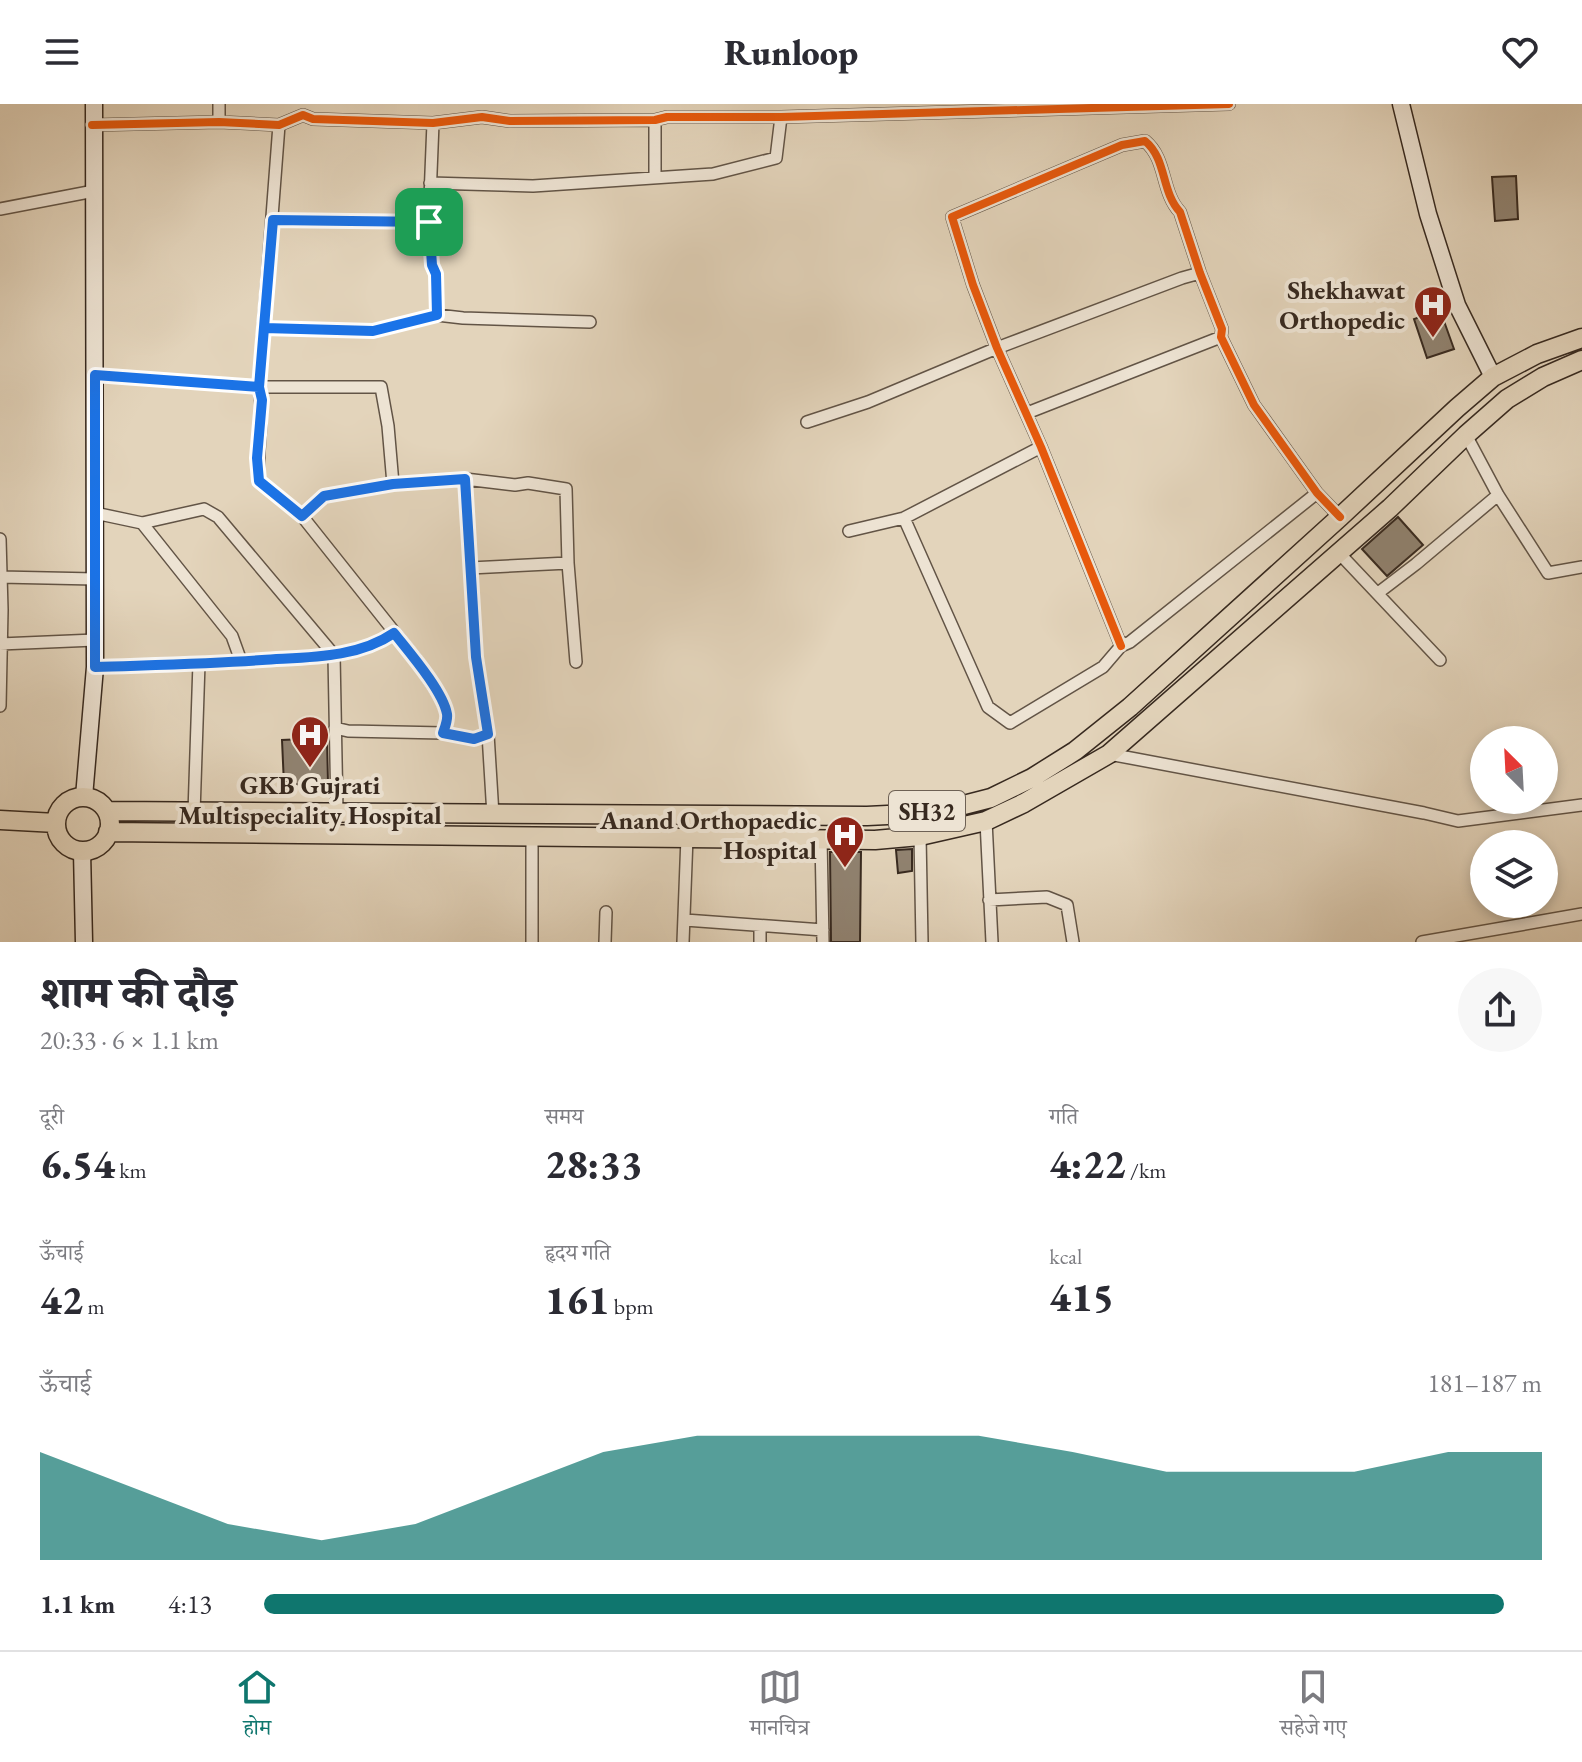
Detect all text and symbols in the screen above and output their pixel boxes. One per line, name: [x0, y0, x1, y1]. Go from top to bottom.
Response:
text: Runloop: [724, 29, 858, 76]
icon: menu: [40, 30, 84, 74]
icon: heart: [1498, 30, 1542, 74]
pin: [395, 188, 463, 256]
icon: arrive: [407, 200, 451, 244]
place label: Shekhawat Orthopedic: [1279, 273, 1405, 337]
hospital icon: Shekhawat Orthopedic: [1412, 284, 1454, 339]
hospital icon: GKB Gujrati Multispeciality Hospital: [289, 714, 331, 769]
north arrow: [1470, 726, 1558, 814]
map controls: [1470, 726, 1558, 918]
place label: GKB Gujrati Multispeciality Hospital: [178, 768, 442, 832]
road number: SH32: [889, 791, 965, 831]
place label: Anand Orthopaedic Hospital: [599, 803, 817, 867]
hospital icon: Anand Orthopaedic Hospital: [824, 814, 866, 869]
button: layers: [1470, 830, 1558, 918]
text: शाम की दौड़: [40, 964, 235, 1021]
button: share: [1458, 968, 1542, 1052]
text: 20:33 · 6 × 1.1 km: [40, 1023, 219, 1057]
text: दूरी: [40, 1102, 64, 1131]
text: समय: [545, 1102, 583, 1131]
text: गति: [1049, 1102, 1078, 1131]
text: 6.54: [40, 1138, 115, 1190]
text: 28:33: [545, 1138, 643, 1190]
text: 4:22: [1049, 1138, 1126, 1190]
text: km: [115, 1156, 147, 1185]
text: /km: [1126, 1156, 1166, 1185]
text: ऊँचाई: [40, 1238, 83, 1267]
text: हृदय गति: [545, 1238, 611, 1267]
text: kcal: [1049, 1242, 1082, 1271]
text: 415: [1049, 1271, 1114, 1323]
text: 42: [40, 1274, 83, 1326]
text: 161: [545, 1274, 609, 1326]
text: m: [83, 1292, 105, 1321]
text: bpm: [609, 1292, 654, 1321]
text: ऊँचाई: [40, 1366, 91, 1400]
text: 181–187 m: [1427, 1366, 1542, 1400]
text: 1.1 km: [40, 1587, 115, 1621]
text: 4:13: [168, 1587, 212, 1621]
tab: होम: [235, 1665, 279, 1749]
tab: मानचित्र: [750, 1665, 809, 1749]
tab: सहेजे गए: [1280, 1665, 1347, 1749]

